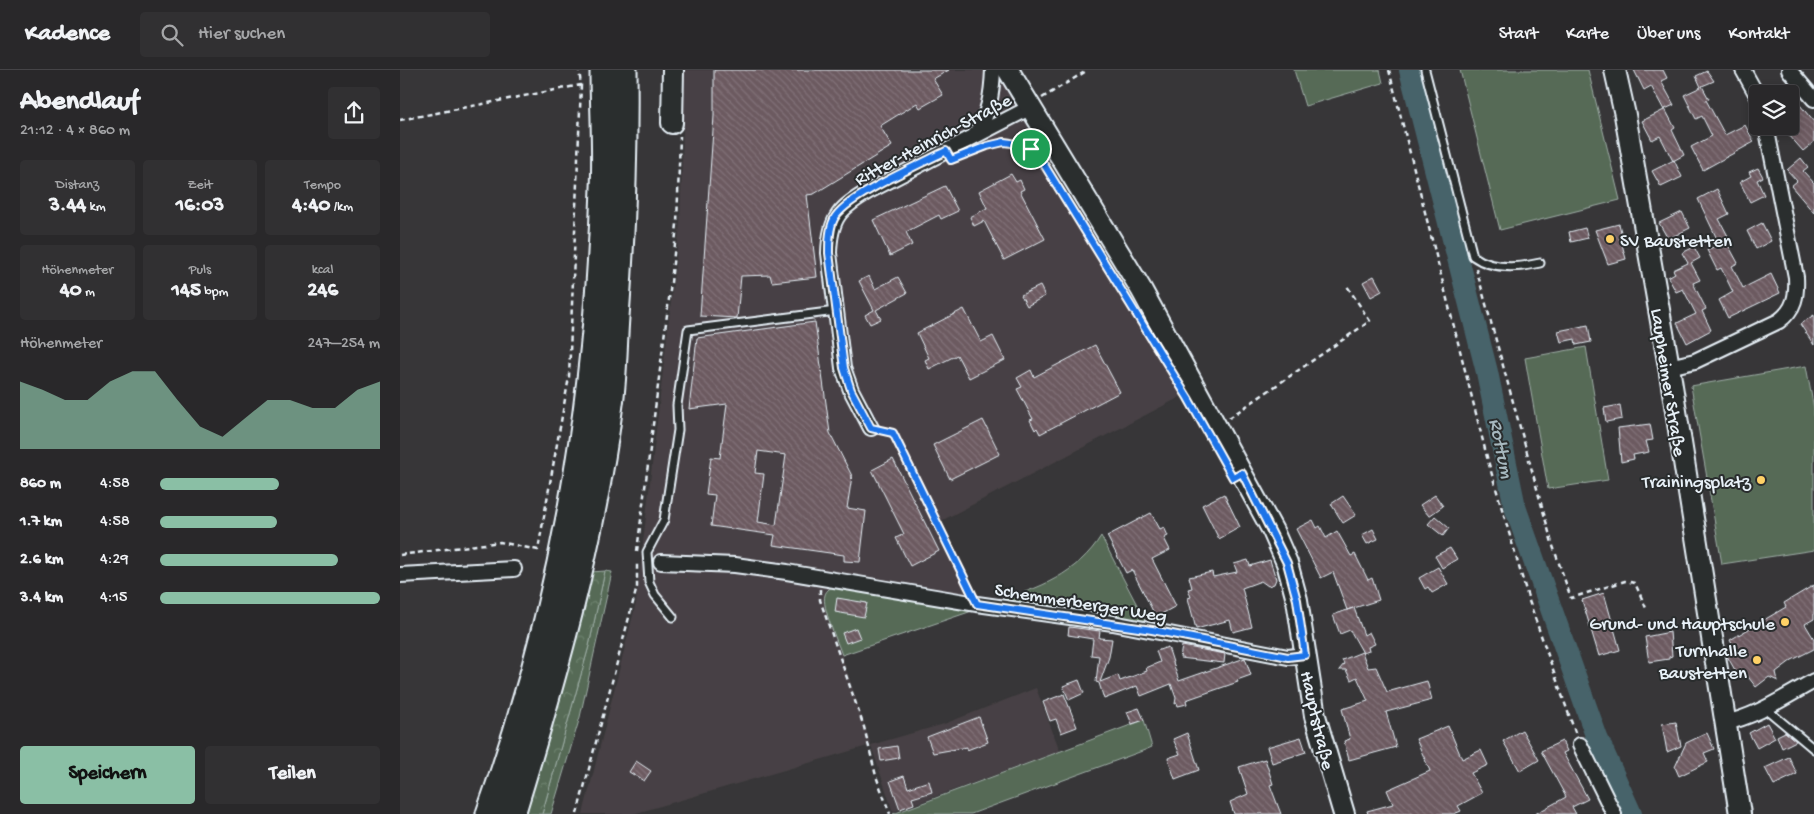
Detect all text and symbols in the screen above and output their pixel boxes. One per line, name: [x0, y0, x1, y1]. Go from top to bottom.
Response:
search box: [140, 12, 490, 57]
text: Kadence: [25, 20, 110, 49]
icon: search: [158, 21, 186, 49]
text: Hier suchen: [198, 23, 285, 46]
text: Start: [1499, 24, 1538, 45]
text: Karte: [1566, 24, 1609, 45]
text: Über uns: [1637, 24, 1700, 45]
text: Kontakt: [1728, 24, 1789, 45]
map controls: [1749, 85, 1799, 135]
button: layers: [1749, 85, 1799, 135]
text: Abendlauf: [20, 86, 139, 119]
button: share: [328, 87, 380, 139]
street label: Ritter-Heinrich-Straße: [851, 90, 1016, 192]
text: 21:12 · 4 × 860 m: [20, 122, 130, 141]
pin: [1010, 128, 1052, 170]
icon: arrive: [1017, 135, 1045, 163]
text: Distanz: [56, 177, 99, 194]
text: Zeit: [187, 177, 213, 194]
text: Tempo: [304, 177, 341, 194]
text: 3.44: [49, 194, 86, 219]
text: 16:03: [176, 194, 224, 219]
text: 4:40: [292, 194, 330, 219]
text: km: [86, 199, 106, 216]
text: /km: [330, 199, 353, 216]
place label: SV Baustetten: [1620, 231, 1732, 254]
marker: SV Baustetten: [1604, 233, 1616, 245]
text: Höhenmeter: [41, 262, 113, 279]
text: Puls: [189, 262, 211, 279]
text: kcal: [312, 262, 334, 279]
text: 40: [60, 279, 82, 304]
text: 145: [171, 279, 201, 304]
text: 246: [307, 279, 338, 304]
text: m: [82, 284, 95, 301]
text: bpm: [201, 284, 229, 301]
street label: Laupheimer Straße: [1643, 307, 1690, 458]
text: Höhenmeter: [20, 335, 102, 354]
text: 247–254 m: [307, 335, 380, 354]
water label: Rottum: [1482, 417, 1517, 482]
place label: Trainingsplatz: [1641, 472, 1752, 495]
marker: Trainingsplatz: [1755, 474, 1767, 486]
text: 860 m: [20, 475, 61, 494]
text: 4:58: [100, 475, 130, 494]
text: 1.7 km: [20, 513, 62, 532]
text: 4:58: [100, 513, 130, 532]
text: 2.6 km: [20, 551, 63, 570]
text: 4:29: [100, 551, 128, 570]
street label: Schemmerberger Weg: [993, 579, 1168, 629]
text: 3.4 km: [20, 589, 63, 608]
text: 4:15: [100, 589, 127, 608]
place label: Grund- und Hauptschule: [1589, 614, 1775, 637]
marker: Grund- und Hauptschule: [1779, 616, 1791, 628]
place label: Turnhalle Baustetten: [1658, 641, 1747, 686]
marker: Turnhalle Baustetten: [1751, 654, 1763, 666]
street label: Hauptstraße: [1293, 669, 1338, 773]
button: Speichern: [20, 746, 195, 804]
button: Teilen: [205, 746, 380, 804]

